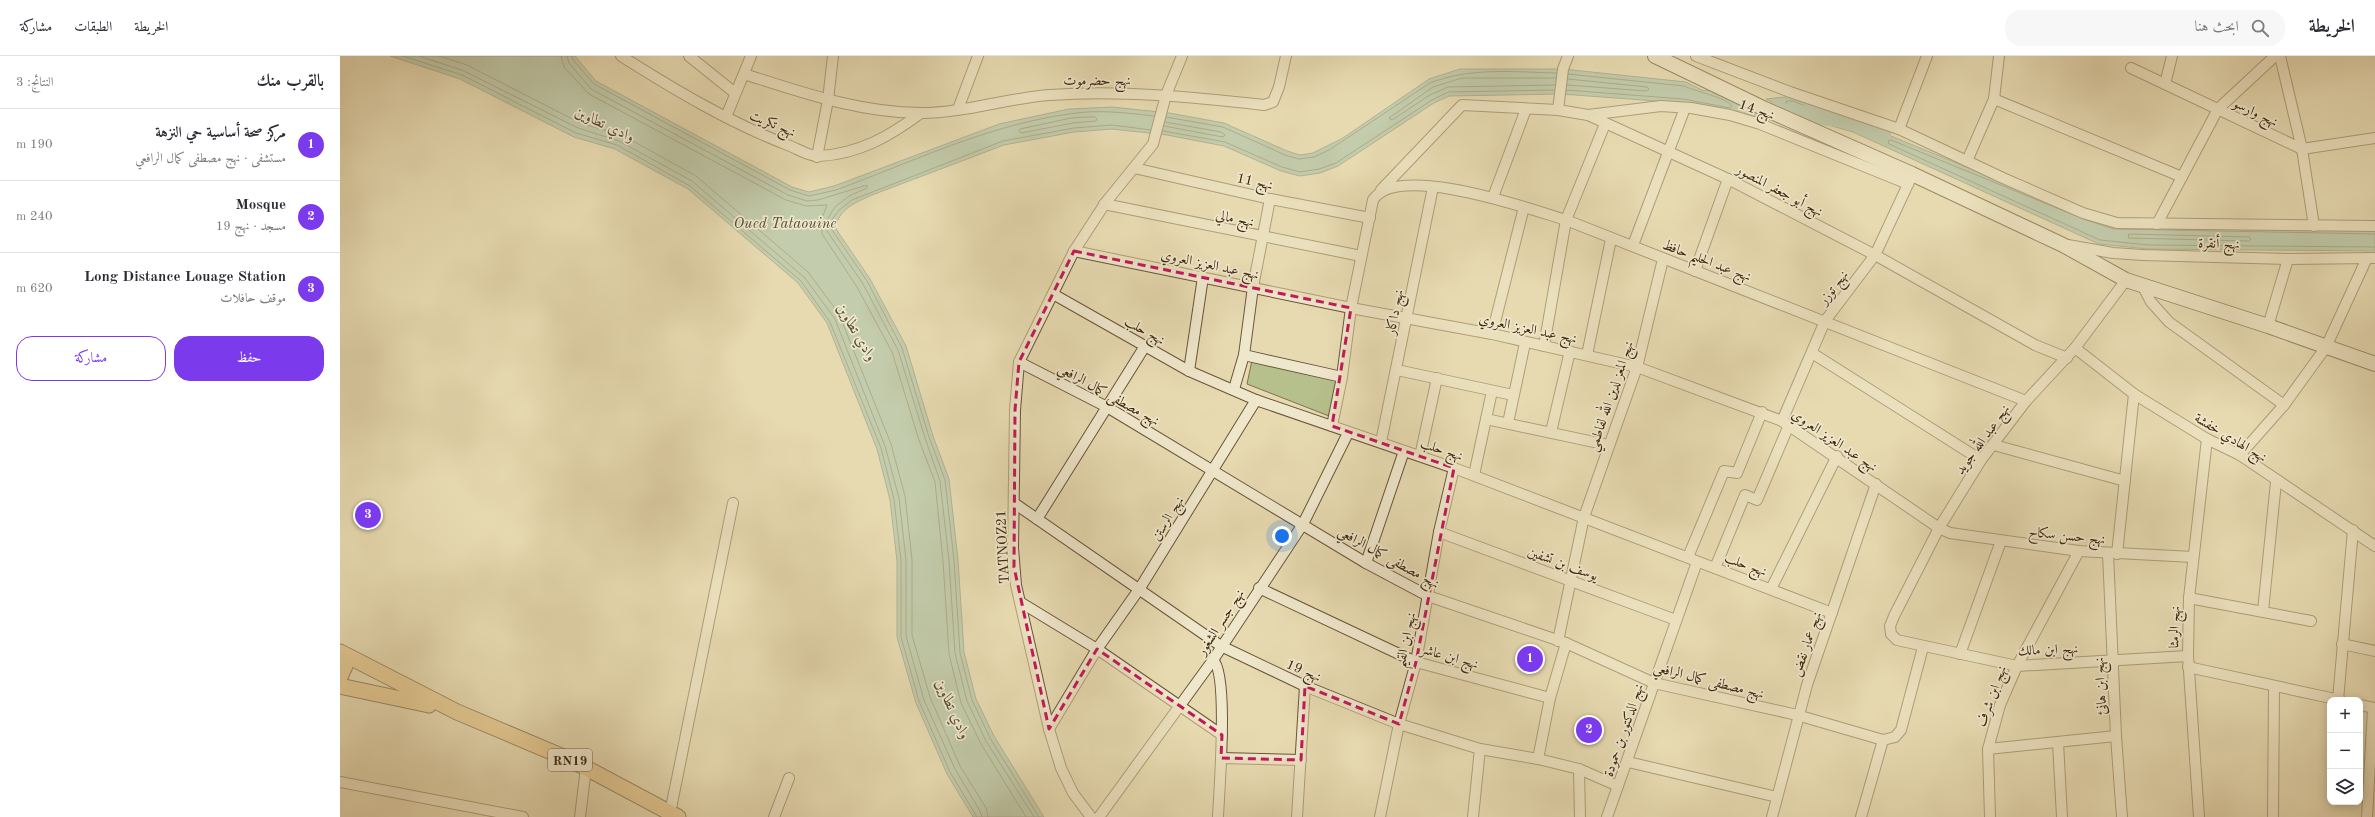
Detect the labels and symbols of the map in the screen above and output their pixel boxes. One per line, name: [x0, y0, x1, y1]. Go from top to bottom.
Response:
street label: نهج حضرموت: [1063, 74, 1131, 93]
street label: نهج وارسو: [2227, 95, 2280, 134]
street label: نهج 14: [1735, 97, 1776, 127]
water label: وادي تطاوين: [571, 104, 637, 148]
street label: نهج تكريت: [746, 107, 798, 144]
street label: نهج أبو جعفر المنصور: [1730, 158, 1827, 224]
street label: نهج 11: [1234, 171, 1274, 198]
street label: نهج مالي: [1213, 208, 1255, 235]
water label: Oued Tataouine: [733, 217, 837, 232]
street label: نهج أنقرة: [2198, 232, 2240, 257]
street label: نهج عبد الحليم حافظ: [1658, 238, 1753, 290]
street label: نهج عبد العزيز العروي: [1159, 248, 1260, 287]
street label: نهج توزر: [1815, 268, 1855, 312]
street label: نهج داكار: [1382, 288, 1411, 339]
water label: وادي تطاوين: [830, 301, 880, 366]
street label: نهج عبد العزيز العروي: [1477, 312, 1578, 351]
street label: نهج حلب: [1119, 314, 1167, 352]
street label: نهج المعز لدين الله لفاطمي: [1581, 338, 1641, 455]
street label: نهج مصطفى كمال الرافعي: [1053, 360, 1162, 434]
street label: نهج عبد الله جويد: [1949, 399, 2017, 480]
street label: نهج عبد العزيز العروي: [1786, 407, 1880, 479]
street label: نهج الهادي خفشة: [2189, 411, 2269, 469]
street label: نهج حلب: [1417, 436, 1465, 468]
street label: نهج الرستن: [1148, 493, 1191, 546]
pin: 3: [355, 500, 381, 530]
street label: TATNOZ21: [994, 509, 1012, 584]
street label: نهج مصطفى كمال الرافعي: [1333, 523, 1442, 597]
street label: نهج حسن سكاح: [2027, 524, 2106, 552]
your location: [1272, 526, 1292, 546]
street label: يوسف بن تشفين: [1525, 545, 1601, 585]
street label: نهج حلب: [1721, 551, 1769, 584]
street label: نهج جسر الشغور: [1193, 587, 1251, 662]
street label: نهج الرمثا: [2166, 606, 2188, 649]
street label: نهج عمار نقض: [1789, 610, 1829, 680]
street label: نهج ابن القيم: [1393, 611, 1425, 670]
street label: نهج ابن عاشر: [1416, 642, 1480, 677]
street label: نهج ابن مالك: [2018, 642, 2079, 663]
pin: 1: [1517, 644, 1543, 674]
street label: نهج 19: [1282, 657, 1323, 689]
street label: نهج ابن هانئ: [2093, 657, 2114, 715]
street label: نهج مصطفى كمال الرافعي: [1651, 660, 1766, 707]
street label: نهج ابن شرف: [1974, 664, 2014, 731]
water label: وادي تطاوين: [929, 677, 973, 743]
street label: نهج الدكتور بن حمودة: [1601, 682, 1651, 780]
pin: 2: [1576, 715, 1602, 745]
road number: RN19: [548, 749, 592, 771]

